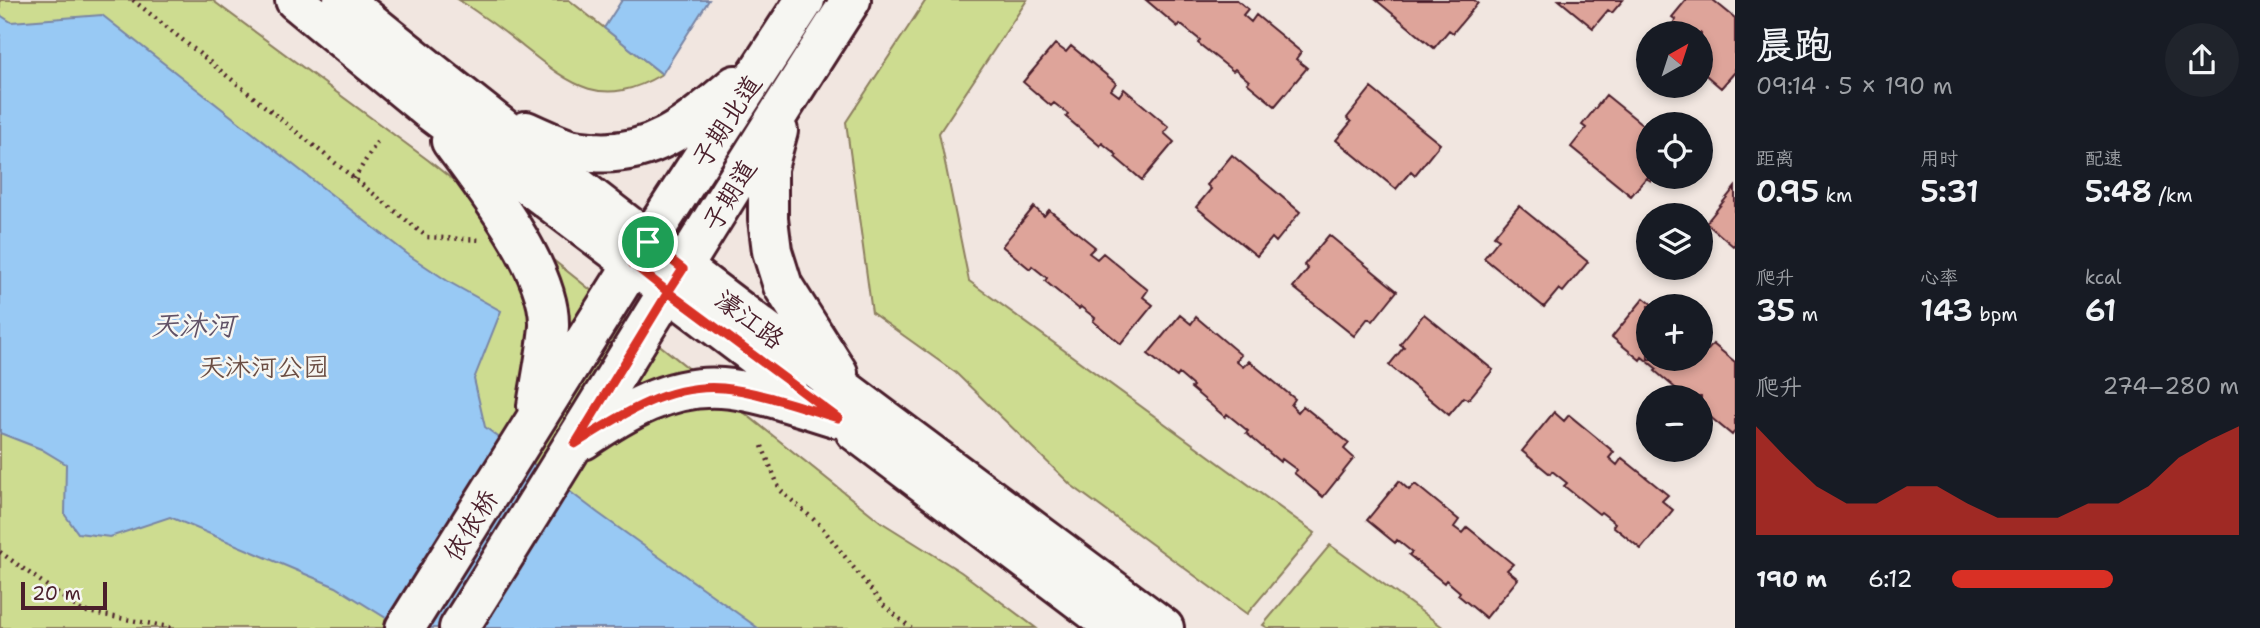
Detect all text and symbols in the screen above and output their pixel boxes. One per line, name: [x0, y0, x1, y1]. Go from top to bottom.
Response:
text: 晨跑: [1756, 19, 1832, 70]
north arrow: [1636, 21, 1713, 98]
map controls: [1636, 21, 1713, 462]
button: share: [2165, 23, 2239, 97]
street label: 子期北道: [683, 68, 769, 174]
text: 09:14 · 5 × 190 m: [1756, 71, 1953, 101]
button: locate: [1636, 112, 1713, 189]
text: 距离: [1756, 146, 1794, 171]
text: 用时: [1920, 146, 1958, 171]
text: 配速: [2085, 146, 2123, 171]
street label: 子期道: [694, 153, 764, 237]
text: 0.95: [1756, 171, 1819, 212]
text: 5:31: [1920, 171, 1979, 212]
text: 5:48: [2085, 171, 2152, 212]
text: km: [1819, 183, 1852, 208]
text: /km: [2152, 183, 2193, 208]
button: layers: [1636, 203, 1713, 280]
pin: [618, 212, 678, 272]
icon: arrive: [629, 223, 667, 261]
text: 爬升: [1756, 265, 1794, 290]
text: 心率: [1920, 265, 1958, 290]
text: kcal: [2085, 265, 2122, 290]
street label: 濠江路: [708, 282, 792, 356]
text: 35: [1756, 290, 1795, 331]
text: 143: [1920, 290, 1973, 331]
text: 61: [2085, 290, 2117, 331]
button: +: [1636, 294, 1713, 371]
text: m: [1795, 302, 1818, 327]
text: bpm: [1973, 302, 2018, 327]
water label: 天沐河: [151, 306, 239, 344]
park label: 天沐河公园: [199, 349, 329, 384]
text: 274–280 m: [2102, 371, 2239, 401]
text: 爬升: [1756, 372, 1802, 402]
button: −: [1636, 385, 1713, 462]
street label: 依依桥: [434, 483, 506, 567]
text: 190 m: [1756, 564, 1827, 594]
text: 6:12: [1868, 564, 1913, 594]
scale bar: [21, 579, 107, 611]
text: 20 m: [32, 581, 81, 606]

